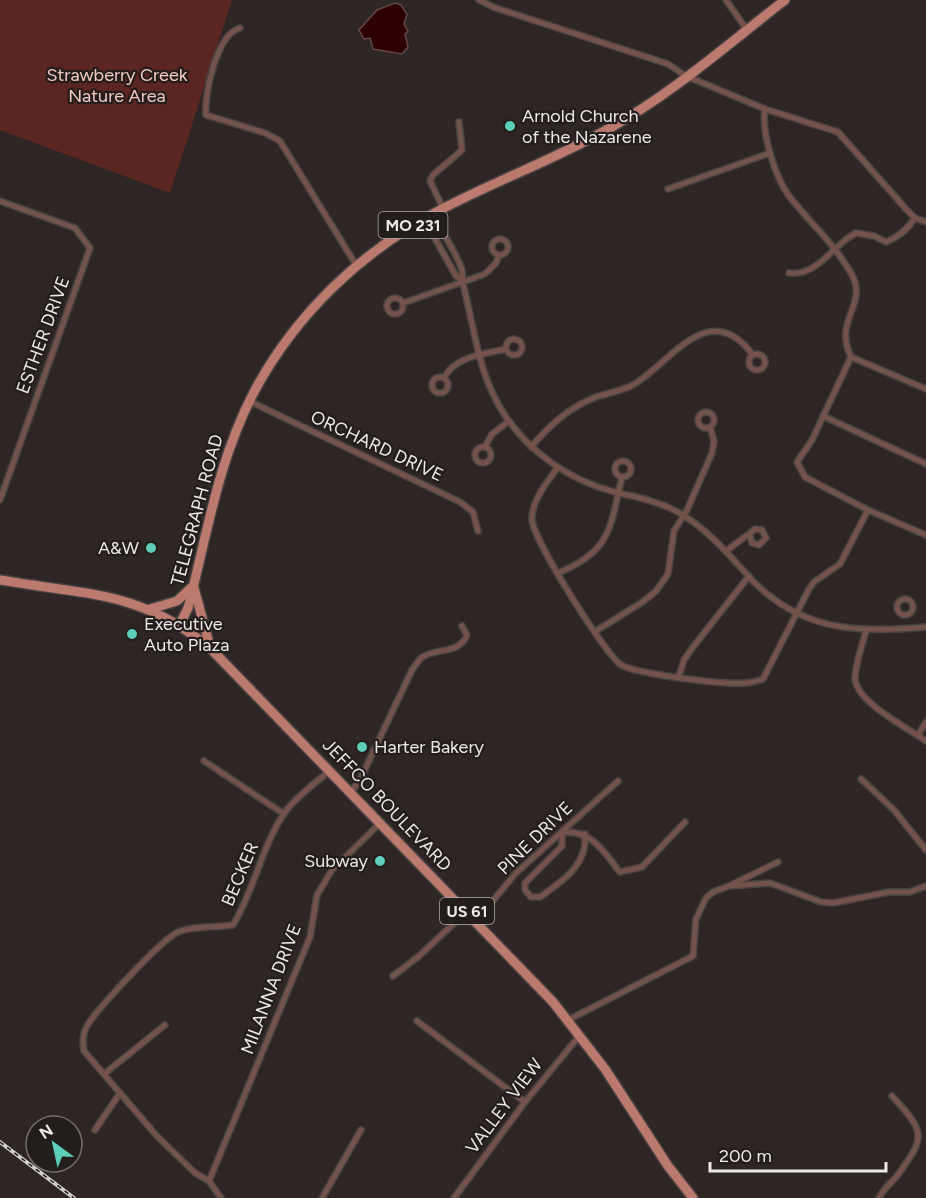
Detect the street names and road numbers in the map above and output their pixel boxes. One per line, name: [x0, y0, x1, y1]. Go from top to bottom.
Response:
road number: MO 231: [378, 212, 448, 238]
street label: ESTHER DRIVE: [12, 273, 74, 397]
street label: ORCHARD DRIVE: [307, 406, 447, 486]
street label: TELEGRAPH ROAD: [166, 432, 228, 588]
street label: JEFFCO BOULEVARD: [318, 734, 456, 876]
street label: PINE DRIVE: [493, 797, 577, 879]
street label: BECKER: [217, 839, 263, 909]
road number: US 61: [440, 898, 494, 924]
street label: MILANNA DRIVE: [236, 921, 306, 1057]
street label: VALLEY VIEW: [461, 1053, 547, 1158]

